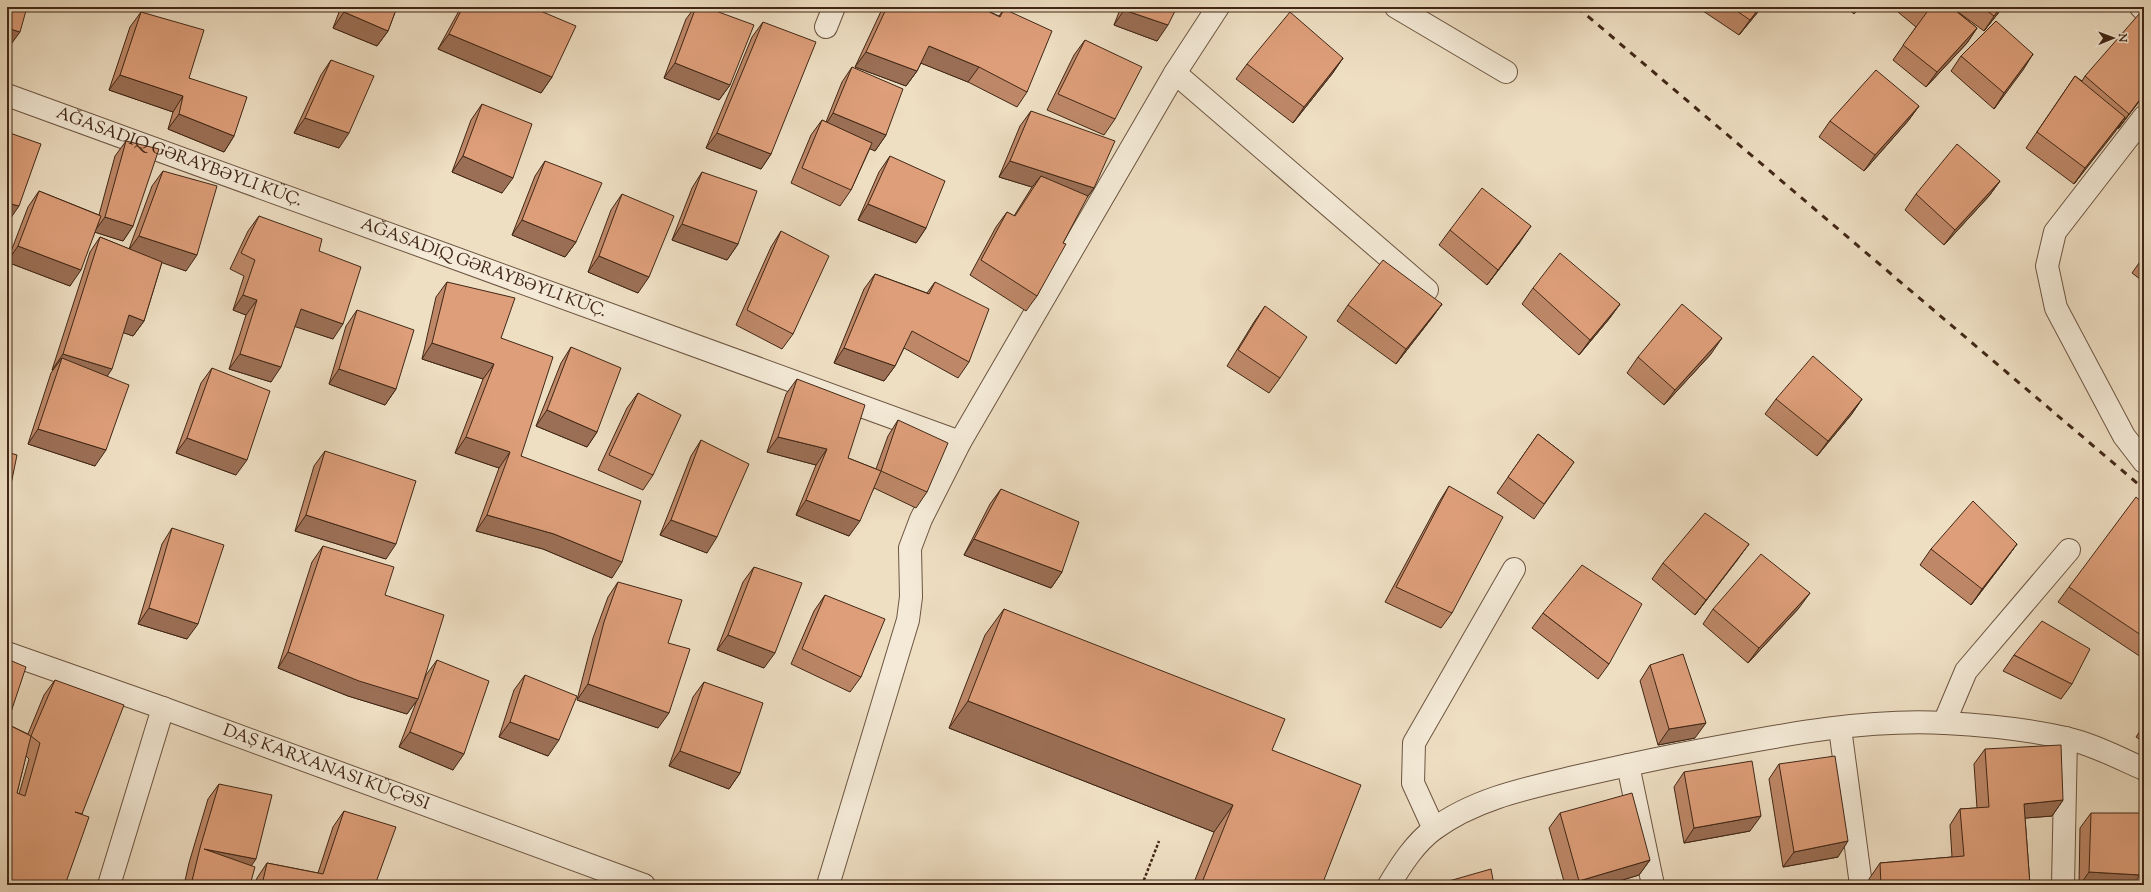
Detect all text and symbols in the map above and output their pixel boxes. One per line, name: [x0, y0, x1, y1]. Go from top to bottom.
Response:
north arrow: [2093, 18, 2133, 58]
text: N: [2114, 32, 2130, 43]
street label: AĞASADIQ GƏRAYBƏYLI KÜÇ.: [53, 102, 305, 213]
street label: AĞASADIQ GƏRAYBƏYLI KÜÇ.: [357, 213, 610, 324]
street label: DAŞ KARXANASI KÜÇƏSI: [219, 719, 433, 817]

